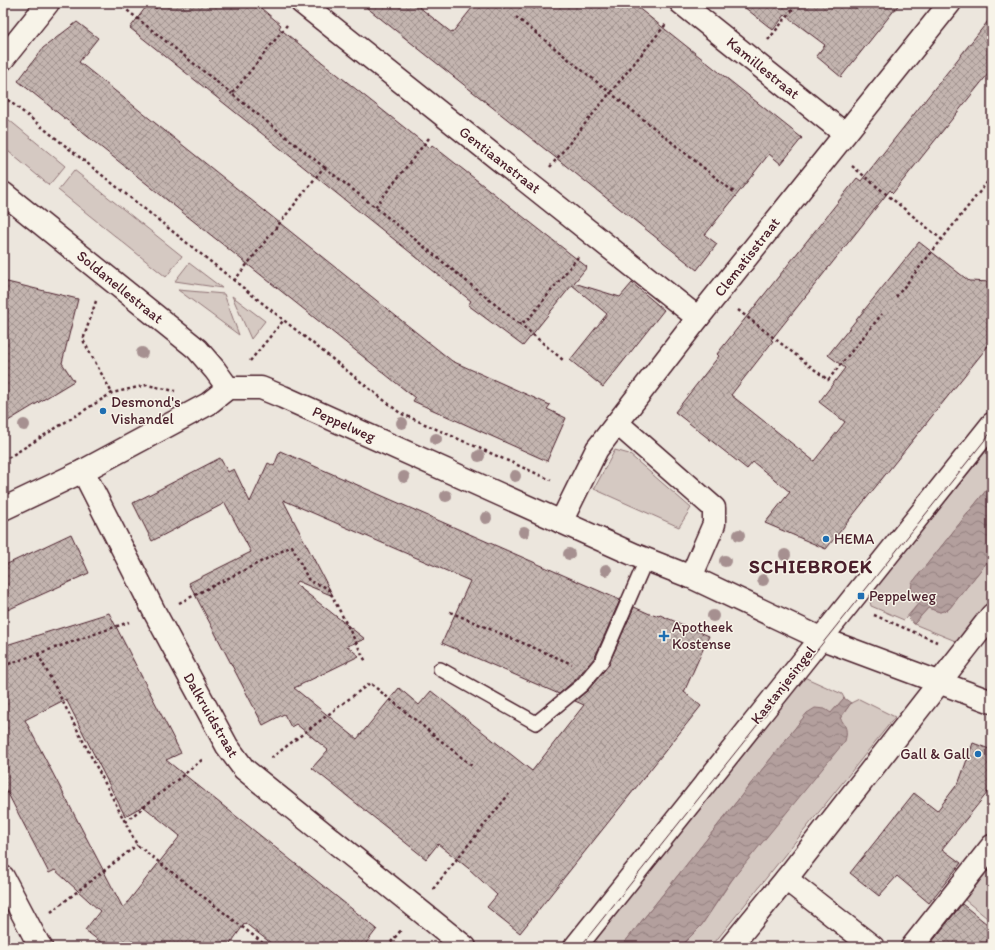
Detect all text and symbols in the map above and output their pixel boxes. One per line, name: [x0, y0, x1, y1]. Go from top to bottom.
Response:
street label: Kamillestraat: [723, 33, 803, 103]
street label: Gentiaanstraat: [456, 123, 545, 198]
street label: Clematisstraat: [710, 213, 784, 300]
street label: Soldanellestraat: [73, 247, 167, 328]
place label: Desmond's Vishandel: [111, 393, 181, 428]
street label: Peppelweg: [310, 402, 379, 446]
marker: Desmond's Vishandel: [98, 406, 108, 416]
place label: HEMA: [834, 530, 875, 548]
marker: HEMA: [821, 534, 831, 544]
district label: SCHIEBROEK: [749, 555, 873, 578]
place label: Peppelweg: [869, 587, 936, 605]
marker: Peppelweg: [856, 591, 866, 601]
place label: Apotheek Kostense: [672, 618, 733, 653]
marker: Apotheek Kostense: [659, 631, 669, 641]
street label: Kastanjesingel: [747, 642, 820, 728]
street label: Dalkruidstraat: [179, 669, 243, 761]
place label: Gall & Gall: [900, 745, 971, 763]
marker: Gall & Gall: [973, 749, 983, 759]

